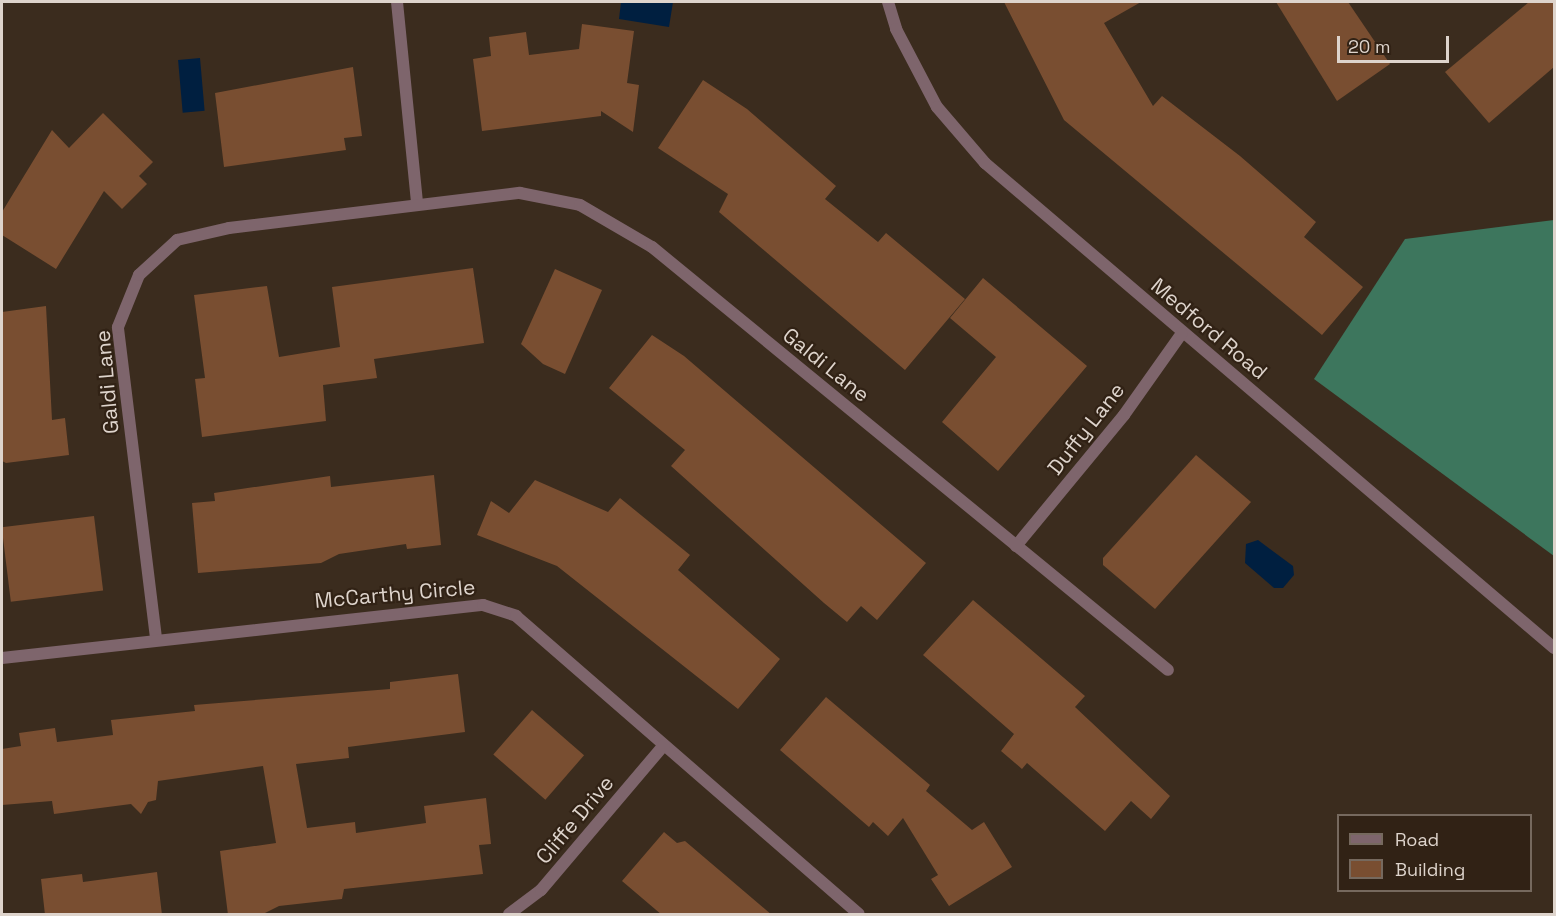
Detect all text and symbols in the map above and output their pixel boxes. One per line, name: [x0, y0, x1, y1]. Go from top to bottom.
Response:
scale bar: [1340, 24, 1452, 62]
text: 20 m: [1348, 35, 1391, 58]
street label: Medford Road: [1146, 273, 1272, 385]
street label: Galdi Lane: [778, 322, 874, 408]
street label: Galdi Lane: [90, 329, 124, 435]
street label: Duffy Lane: [1042, 378, 1130, 480]
street label: McCarthy Circle: [314, 574, 476, 614]
street label: Cliffe Drive: [531, 771, 619, 869]
legend: [1337, 814, 1532, 892]
text: Road: [1395, 828, 1439, 851]
text: Building: [1395, 858, 1465, 881]

